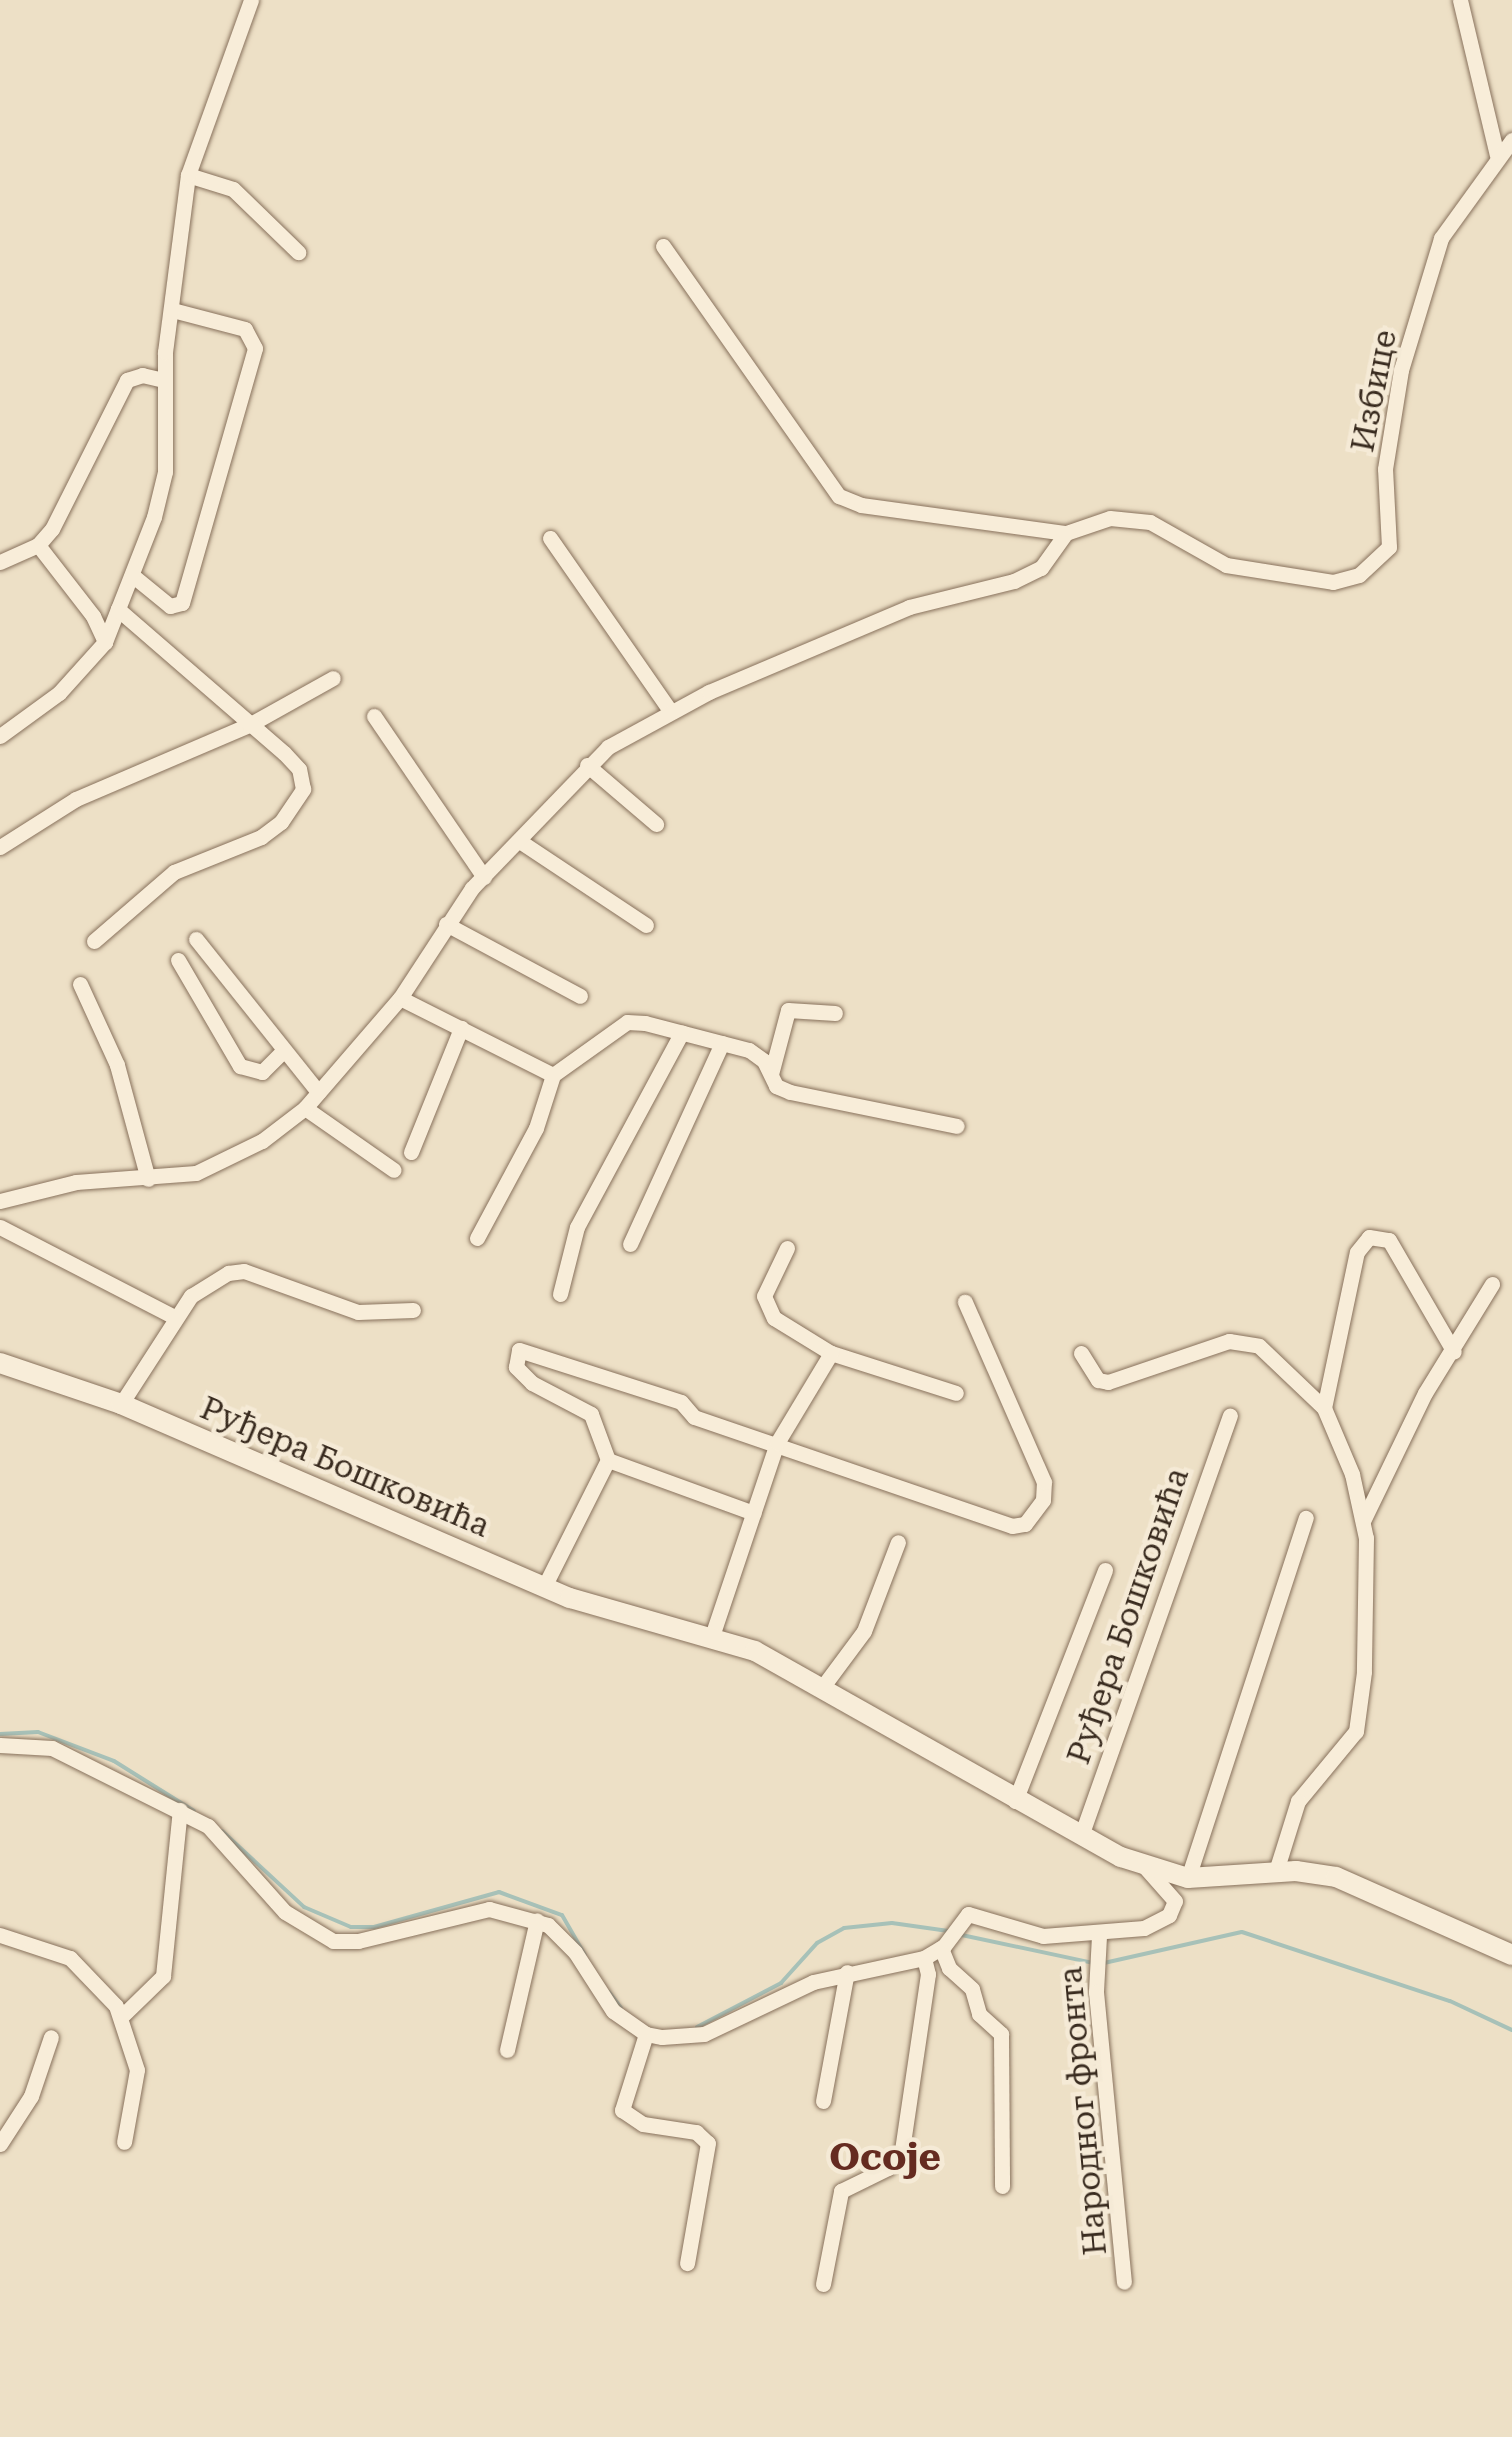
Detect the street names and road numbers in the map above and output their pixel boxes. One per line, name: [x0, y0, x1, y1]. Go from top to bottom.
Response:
street label: Избице: [1343, 327, 1405, 455]
street label: Руђера Бошковића: [195, 1389, 495, 1545]
street label: Руђера Бошковића: [1059, 1463, 1197, 1769]
street label: Народног фронта: [1051, 1965, 1115, 2257]

